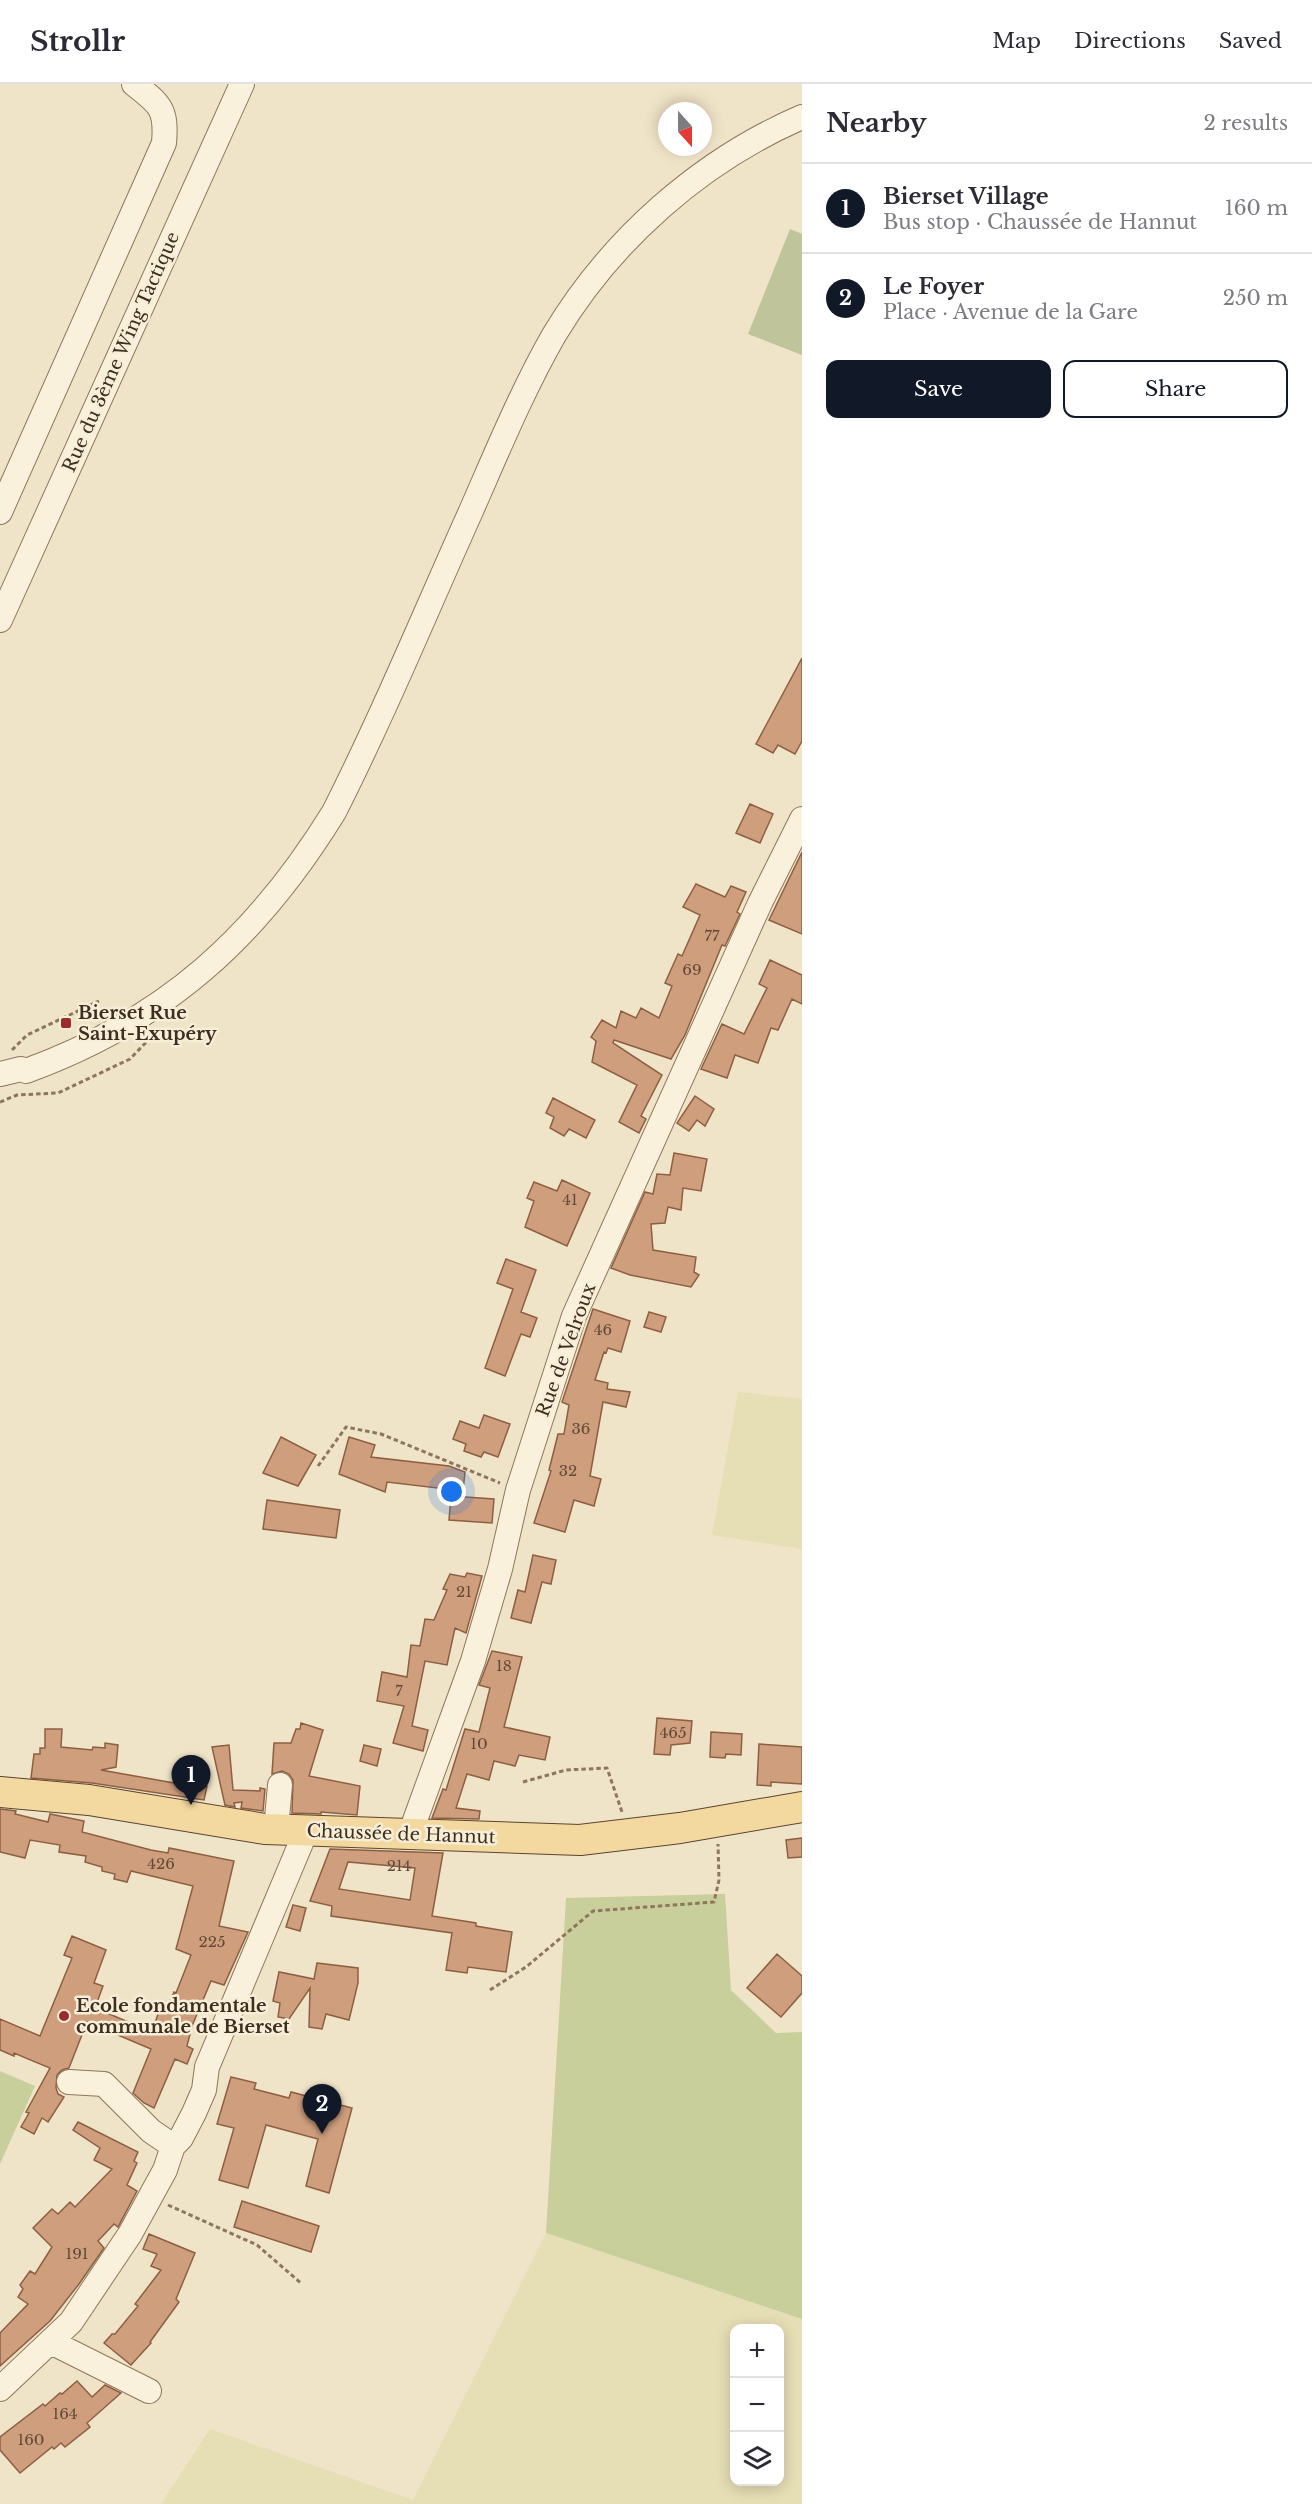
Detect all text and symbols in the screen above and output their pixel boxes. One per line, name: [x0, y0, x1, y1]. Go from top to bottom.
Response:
text: Strollr: [30, 24, 125, 59]
text: Map: [992, 28, 1041, 54]
text: Directions: [1074, 28, 1186, 54]
text: Saved: [1219, 28, 1282, 54]
north arrow: [658, 102, 712, 156]
text: Nearby: [826, 107, 927, 139]
text: 2 results: [1204, 111, 1288, 135]
text: Bierset Village: [883, 183, 1049, 210]
text: 1: [841, 196, 850, 220]
text: 160 m: [1225, 196, 1288, 220]
text: Bus stop · Chaussée de Hannut: [883, 210, 1197, 234]
street label: Rue du 3ème Wing Tactique: [58, 228, 184, 476]
text: Le Foyer: [883, 273, 984, 300]
text: 2: [839, 286, 852, 310]
text: 250 m: [1223, 286, 1288, 310]
text: Place · Avenue de la Gare: [883, 300, 1138, 324]
button: Save: [826, 360, 1051, 418]
button: Share: [1063, 360, 1288, 418]
house number: 77: [704, 926, 720, 945]
house number: 69: [682, 960, 702, 979]
place label: Bierset Rue Saint-Exupéry: [78, 1002, 217, 1045]
marker: Bierset Rue Saint-Exupéry: [59, 1016, 73, 1030]
house number: 41: [562, 1190, 578, 1209]
street label: Rue de Velroux: [532, 1280, 600, 1420]
house number: 46: [594, 1320, 612, 1339]
house number: 36: [572, 1419, 590, 1438]
house number: 32: [559, 1461, 577, 1480]
your location: [437, 1477, 466, 1506]
house number: 21: [456, 1582, 472, 1601]
house number: 18: [496, 1656, 512, 1675]
house number: 7: [395, 1681, 403, 1700]
house number: 465: [660, 1723, 686, 1742]
house number: 10: [470, 1734, 488, 1753]
pin: 1: [172, 1756, 210, 1805]
street label: Chaussée de Hannut: [306, 1820, 496, 1848]
house number: 426: [147, 1854, 175, 1873]
house number: 214: [387, 1856, 411, 1875]
house number: 225: [198, 1932, 226, 1951]
place label: Ecole fondamentale communale de Bierset: [76, 1995, 290, 2038]
marker: Ecole fondamentale communale de Bierset: [57, 2009, 71, 2023]
pin: 2: [302, 2084, 342, 2134]
house number: 191: [65, 2244, 89, 2263]
map controls: [730, 2324, 784, 2486]
button: +: [730, 2324, 784, 2378]
button: −: [730, 2378, 784, 2432]
house number: 164: [52, 2404, 78, 2423]
house number: 160: [17, 2430, 45, 2449]
button: layers: [730, 2432, 784, 2486]

